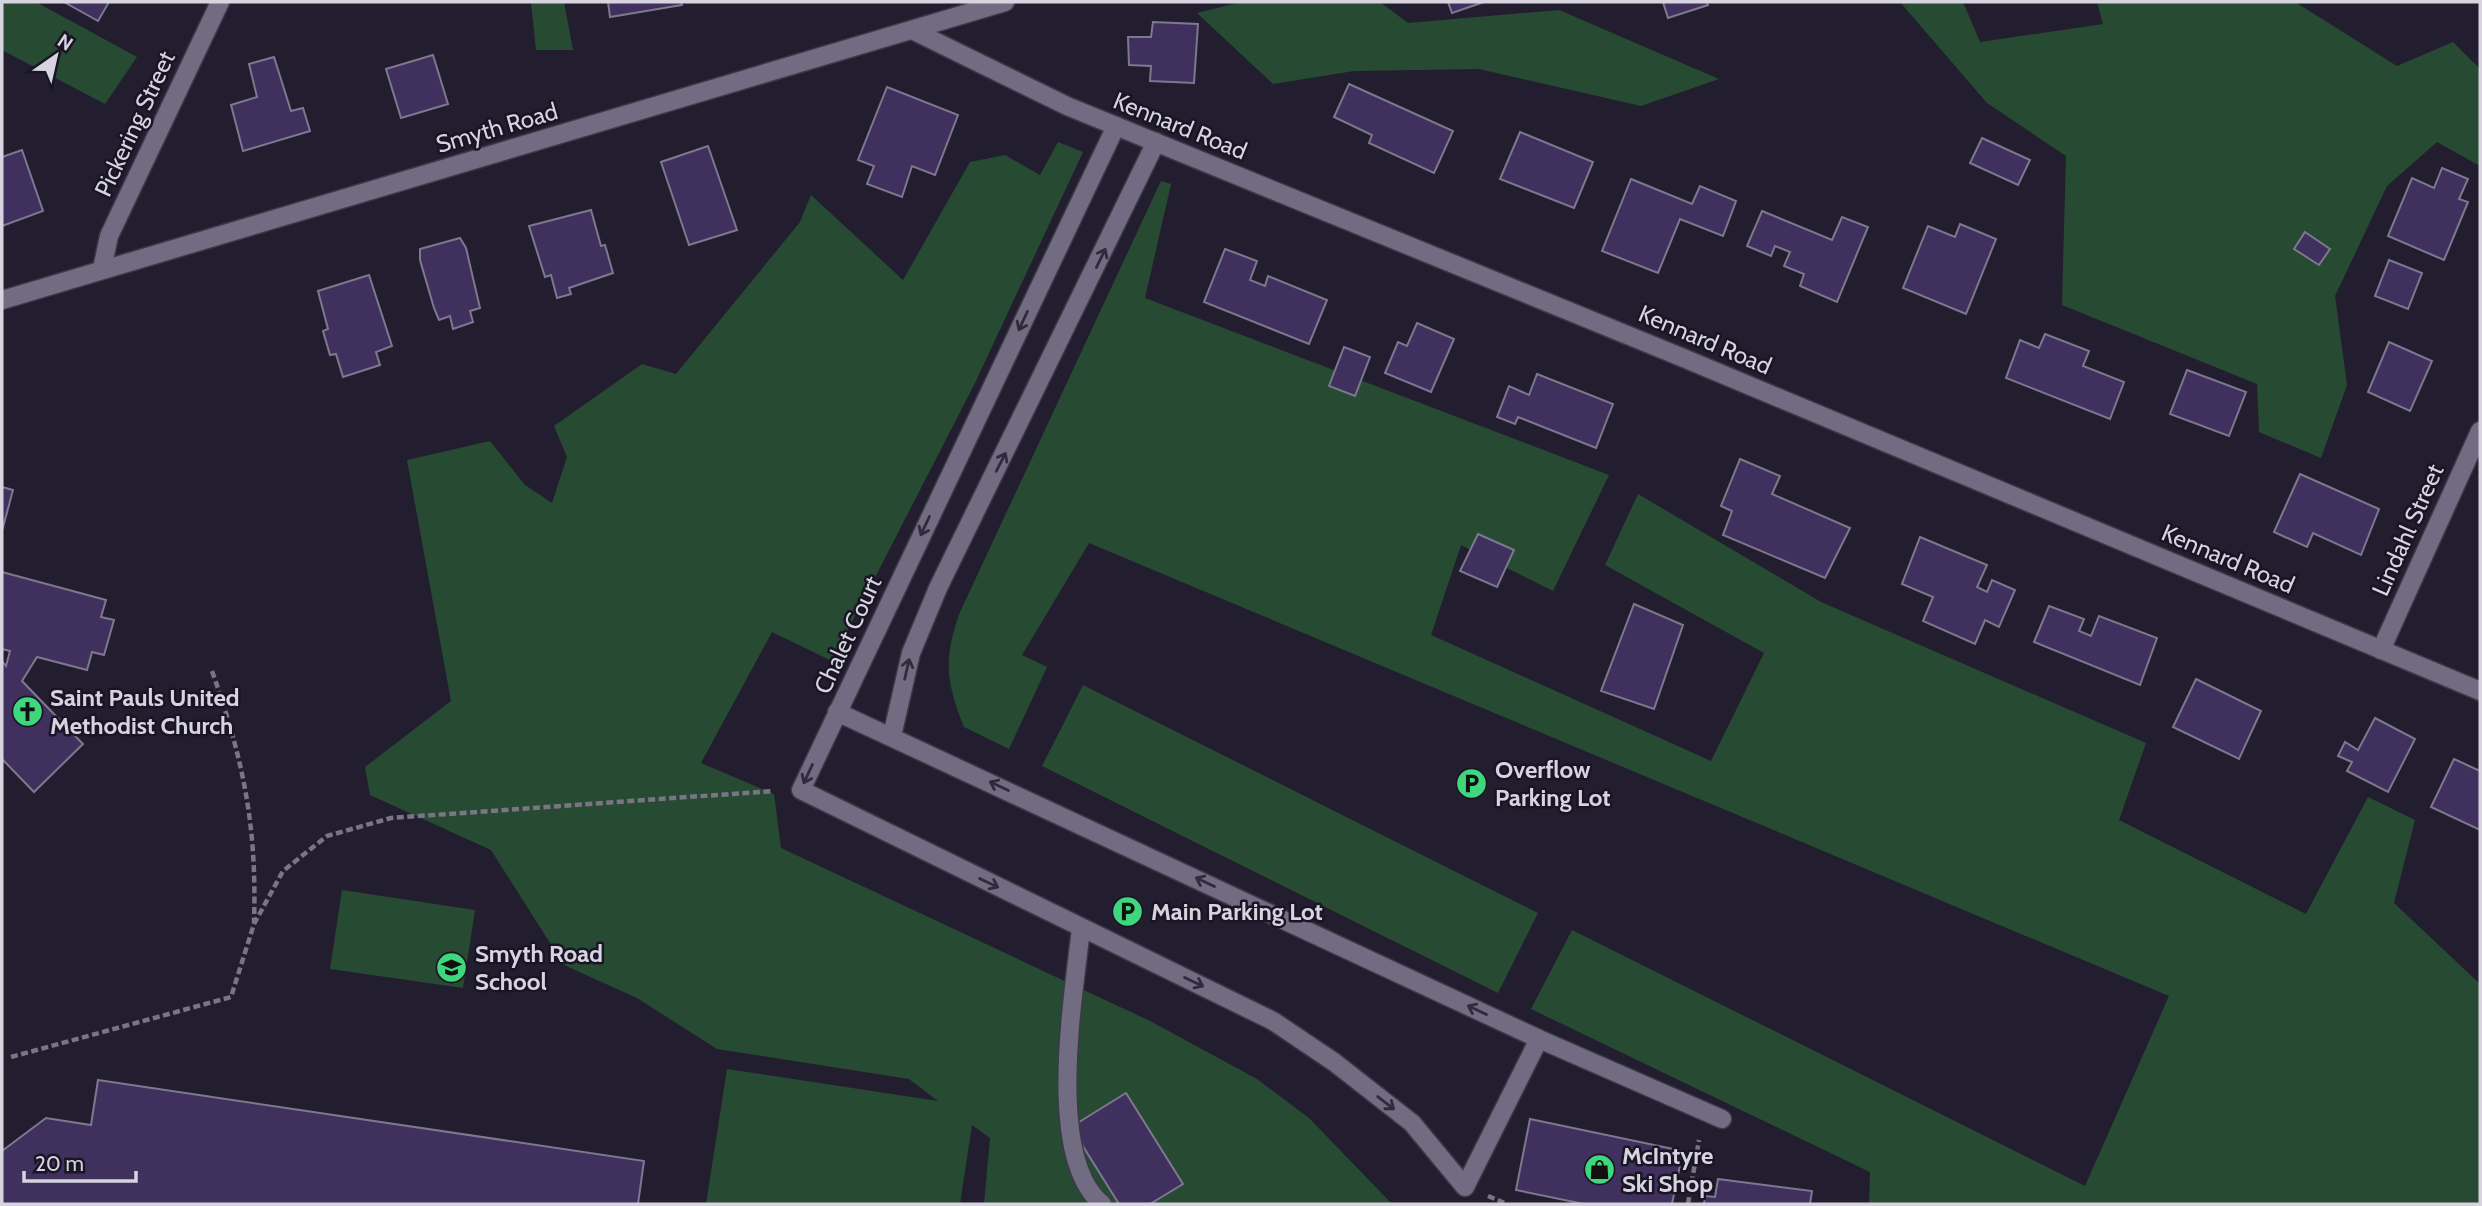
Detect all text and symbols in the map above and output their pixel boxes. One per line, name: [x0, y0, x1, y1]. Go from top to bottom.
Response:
north arrow: [21, 21, 91, 91]
text: N: [53, 29, 77, 56]
street label: Pickering Street: [88, 46, 181, 201]
street label: Kennard Road: [1109, 86, 1251, 165]
street label: Smyth Road: [433, 96, 561, 159]
one-way arrow: [1095, 248, 1109, 269]
street label: Kennard Road: [1634, 299, 1776, 381]
one-way arrow: [1016, 310, 1030, 331]
one-way arrow: [994, 453, 1008, 473]
street label: Lindahl Street: [2366, 459, 2449, 600]
one-way arrow: [918, 515, 932, 536]
street label: Kennard Road: [2157, 518, 2299, 600]
street label: Chalet Court: [808, 571, 887, 698]
one-way arrow: [901, 658, 914, 681]
place label: Saint Pauls United Methodist Church: [50, 683, 240, 740]
church icon: Saint Pauls United Methodist Church: [10, 695, 44, 729]
place label: Overflow Parking Lot: [1495, 755, 1611, 812]
one-way arrow: [801, 763, 814, 784]
parking icon: Overflow Parking Lot: [1455, 767, 1489, 801]
one-way arrow: [989, 778, 1010, 792]
one-way arrow: [1195, 875, 1216, 888]
one-way arrow: [978, 876, 999, 890]
parking icon: Main Parking Lot: [1111, 895, 1145, 929]
place label: Main Parking Lot: [1151, 897, 1323, 926]
place label: Smyth Road School: [475, 939, 603, 996]
school or university icon: Smyth Road School: [435, 951, 469, 985]
one-way arrow: [1183, 976, 1204, 990]
one-way arrow: [1467, 1003, 1489, 1016]
one-way arrow: [1376, 1095, 1395, 1110]
scale bar: [24, 1140, 136, 1184]
place label: McIntyre Ski Shop: [1622, 1141, 1713, 1198]
text: 20 m: [35, 1151, 84, 1176]
shop icon: McIntyre Ski Shop: [1582, 1153, 1616, 1187]

